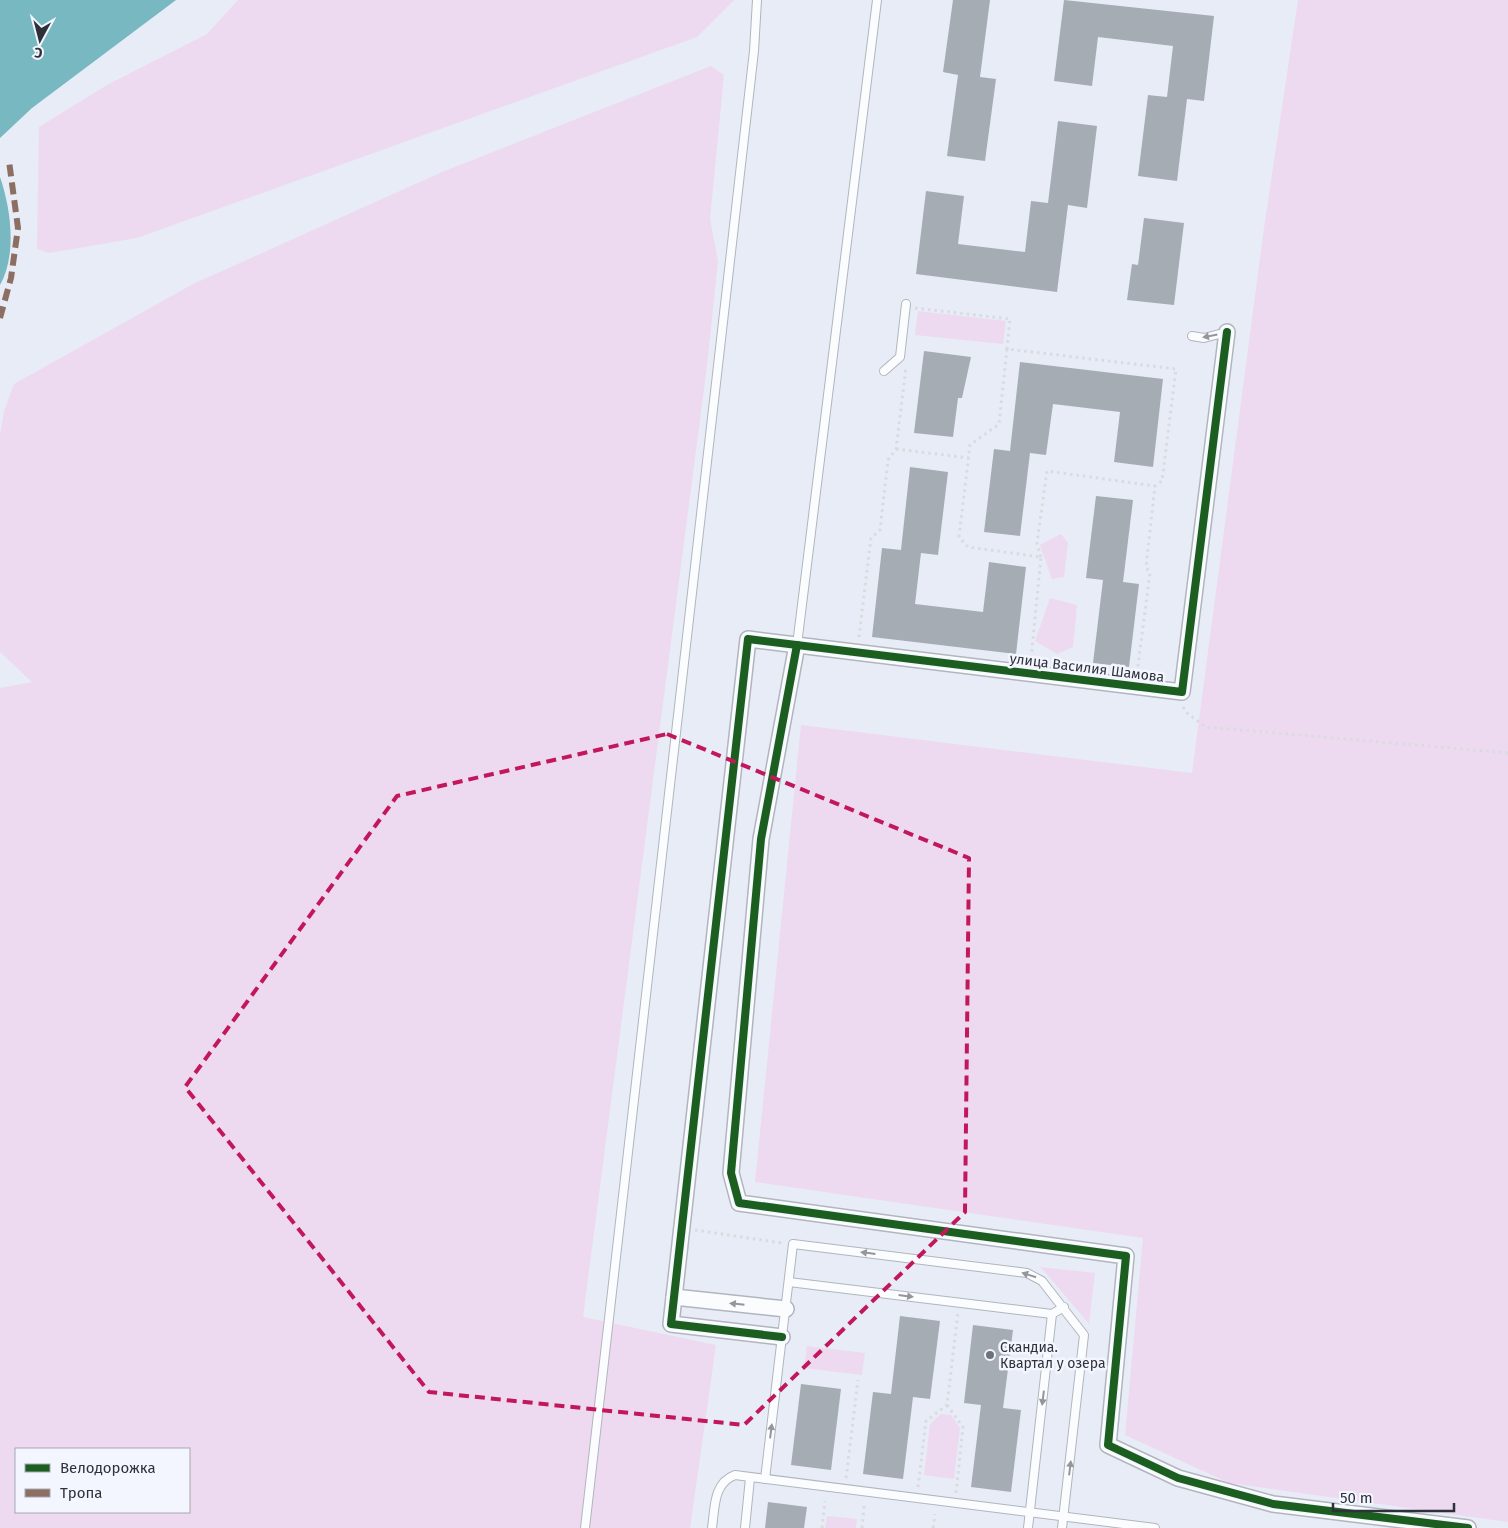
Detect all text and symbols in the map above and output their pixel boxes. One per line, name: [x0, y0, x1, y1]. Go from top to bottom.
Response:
north arrow: [15, 15, 65, 65]
text: С: [33, 43, 44, 61]
one-way arrow: [1201, 332, 1217, 340]
street label: улица Василия Шамова: [1009, 650, 1165, 686]
one-way arrow: [860, 1249, 876, 1257]
one-way arrow: [1021, 1270, 1036, 1278]
one-way arrow: [899, 1293, 915, 1301]
one-way arrow: [729, 1299, 745, 1307]
place label: Скандиа. Квартал у озера: [1000, 1339, 1106, 1372]
marker: Скандиа. Квартал у озера: [984, 1349, 996, 1361]
one-way arrow: [1039, 1390, 1047, 1406]
one-way arrow: [767, 1423, 775, 1439]
legend: [15, 1448, 190, 1513]
text: Велодорожка: [60, 1459, 156, 1477]
one-way arrow: [1066, 1460, 1074, 1476]
scale bar: [1333, 1480, 1454, 1512]
text: Тропа: [60, 1484, 102, 1502]
text: 50 m: [1340, 1489, 1373, 1507]

